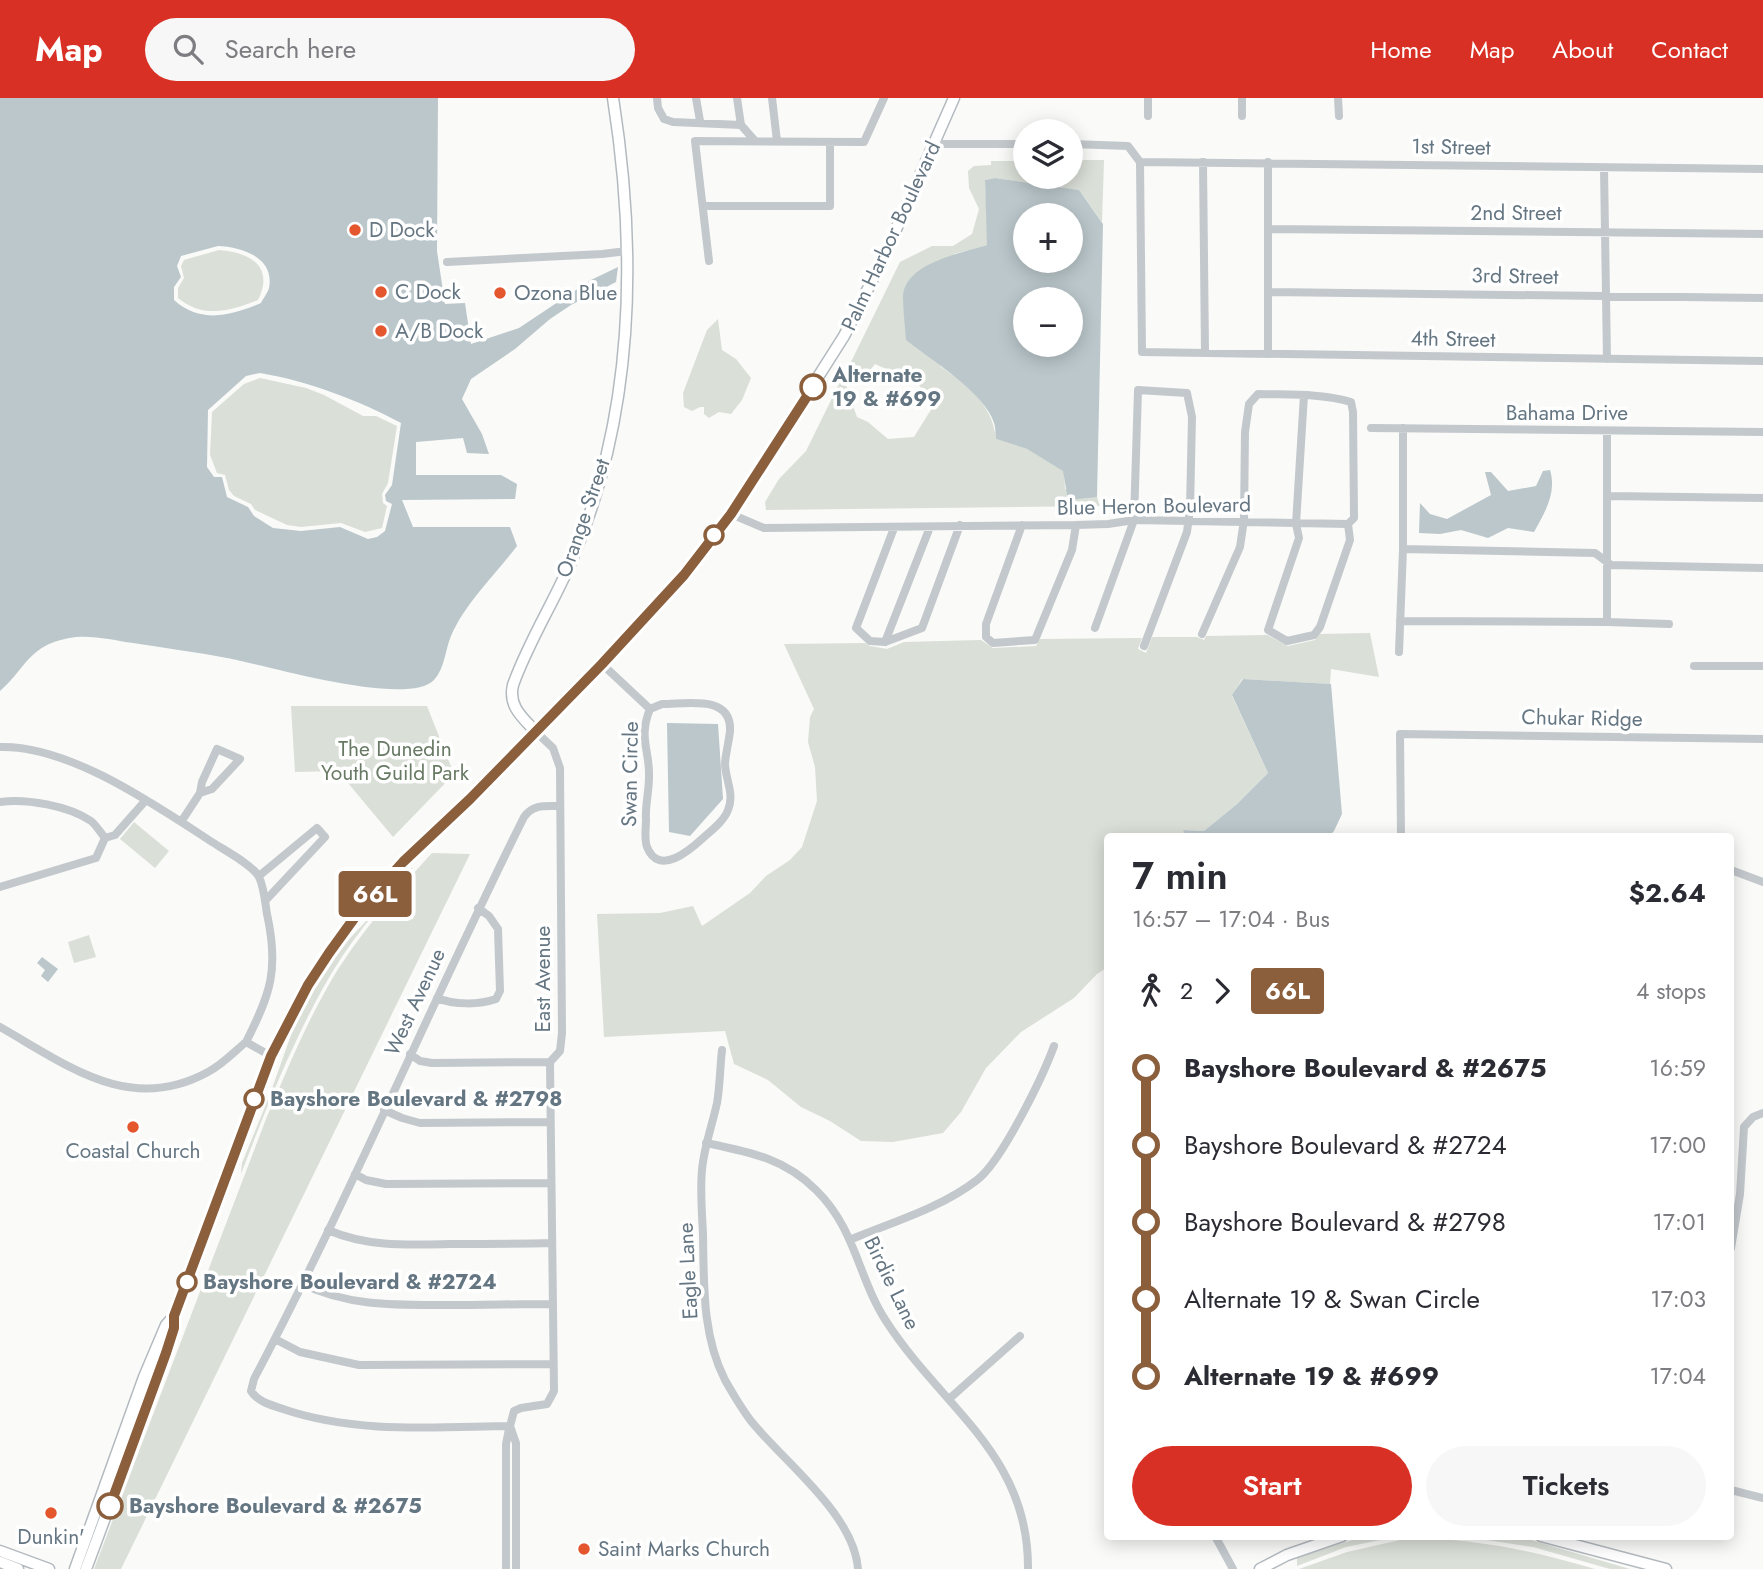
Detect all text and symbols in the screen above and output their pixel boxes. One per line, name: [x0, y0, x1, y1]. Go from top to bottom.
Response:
search box: [145, 18, 635, 81]
text: Map: [35, 26, 103, 73]
icon: search: [169, 30, 207, 68]
text: Search here: [225, 30, 356, 68]
text: Home: [1370, 32, 1432, 67]
text: Map: [1470, 32, 1514, 67]
text: About: [1552, 32, 1613, 67]
text: Contact: [1651, 32, 1728, 67]
map controls: [1013, 119, 1083, 357]
button: layers: [1013, 119, 1083, 189]
street label: 1st Street: [1411, 131, 1491, 163]
street label: Palm Harbor Boulevard: [834, 136, 948, 336]
street label: 2nd Street: [1470, 198, 1562, 228]
button: +: [1013, 203, 1083, 273]
place label: D Dock: [369, 215, 435, 245]
marker: D Dock: [347, 222, 363, 238]
street label: 3rd Street: [1471, 260, 1559, 292]
place label: C Dock: [395, 277, 461, 307]
place label: Ozona Blue: [514, 278, 617, 308]
marker: C Dock: [373, 284, 389, 300]
marker: Ozona Blue: [492, 285, 508, 301]
button: −: [1013, 287, 1083, 357]
place label: A/B Dock: [395, 316, 484, 346]
marker: A/B Dock: [373, 323, 389, 339]
street label: 4th Street: [1410, 323, 1496, 355]
place label: Alternate 19 & #699: [831, 360, 941, 414]
marker: Alternate 19 & #699: [800, 374, 826, 400]
street label: Bahama Drive: [1506, 398, 1628, 428]
street label: Orange Street: [549, 454, 617, 582]
street label: Blue Heron Boulevard: [1057, 489, 1251, 523]
unlabelled marker: [704, 525, 724, 545]
street label: Chukar Ridge: [1521, 702, 1643, 734]
street label: Swan Circle: [614, 721, 646, 827]
park label: The Dunedin Youth Guild Park: [321, 734, 470, 788]
text: 7 min: [1132, 848, 1228, 903]
line badge: 66L: [335, 871, 415, 917]
text: $2.64: [1629, 874, 1706, 912]
text: 66L: [353, 876, 397, 911]
text: 16:57 – 17:04 · Bus: [1132, 902, 1330, 936]
street label: East Avenue: [528, 925, 558, 1032]
street label: West Avenue: [377, 943, 453, 1061]
icon: walk: [1132, 972, 1170, 1010]
icon: forward: [1203, 972, 1241, 1010]
text: 66L: [1265, 973, 1310, 1008]
text: 2: [1180, 974, 1193, 1008]
text: 4 stops: [1636, 974, 1706, 1008]
text: Bayshore Boulevard & #2675: [1184, 1049, 1547, 1087]
text: 16:59: [1649, 1051, 1706, 1085]
place label: Bayshore Boulevard & #2798: [270, 1084, 563, 1114]
marker: Bayshore Boulevard & #2798: [244, 1089, 264, 1109]
marker: Coastal Church: [125, 1119, 141, 1135]
text: Bayshore Boulevard & #2724: [1184, 1126, 1507, 1164]
text: 17:00: [1649, 1128, 1706, 1162]
place label: Coastal Church: [65, 1136, 201, 1166]
text: Bayshore Boulevard & #2798: [1184, 1203, 1506, 1241]
text: 17:01: [1653, 1205, 1706, 1239]
street label: Eagle Lane: [670, 1222, 706, 1320]
street label: Birdie Lane: [857, 1231, 928, 1335]
place label: Bayshore Boulevard & #2724: [203, 1267, 497, 1297]
marker: Bayshore Boulevard & #2724: [177, 1272, 197, 1292]
text: Alternate 19 & Swan Circle: [1184, 1280, 1480, 1318]
text: 17:03: [1650, 1282, 1706, 1316]
text: Alternate 19 & #699: [1184, 1357, 1439, 1395]
text: 17:04: [1649, 1359, 1706, 1393]
button: Start: [1132, 1446, 1412, 1526]
button: Tickets: [1426, 1446, 1706, 1526]
place label: Bayshore Boulevard & #2675: [129, 1491, 422, 1521]
marker: Bayshore Boulevard & #2675: [97, 1493, 123, 1519]
marker: Dunkin': [43, 1505, 59, 1521]
place label: Dunkin': [17, 1522, 85, 1552]
place label: Saint Marks Church: [598, 1534, 770, 1564]
marker: Saint Marks Church: [576, 1541, 592, 1557]

